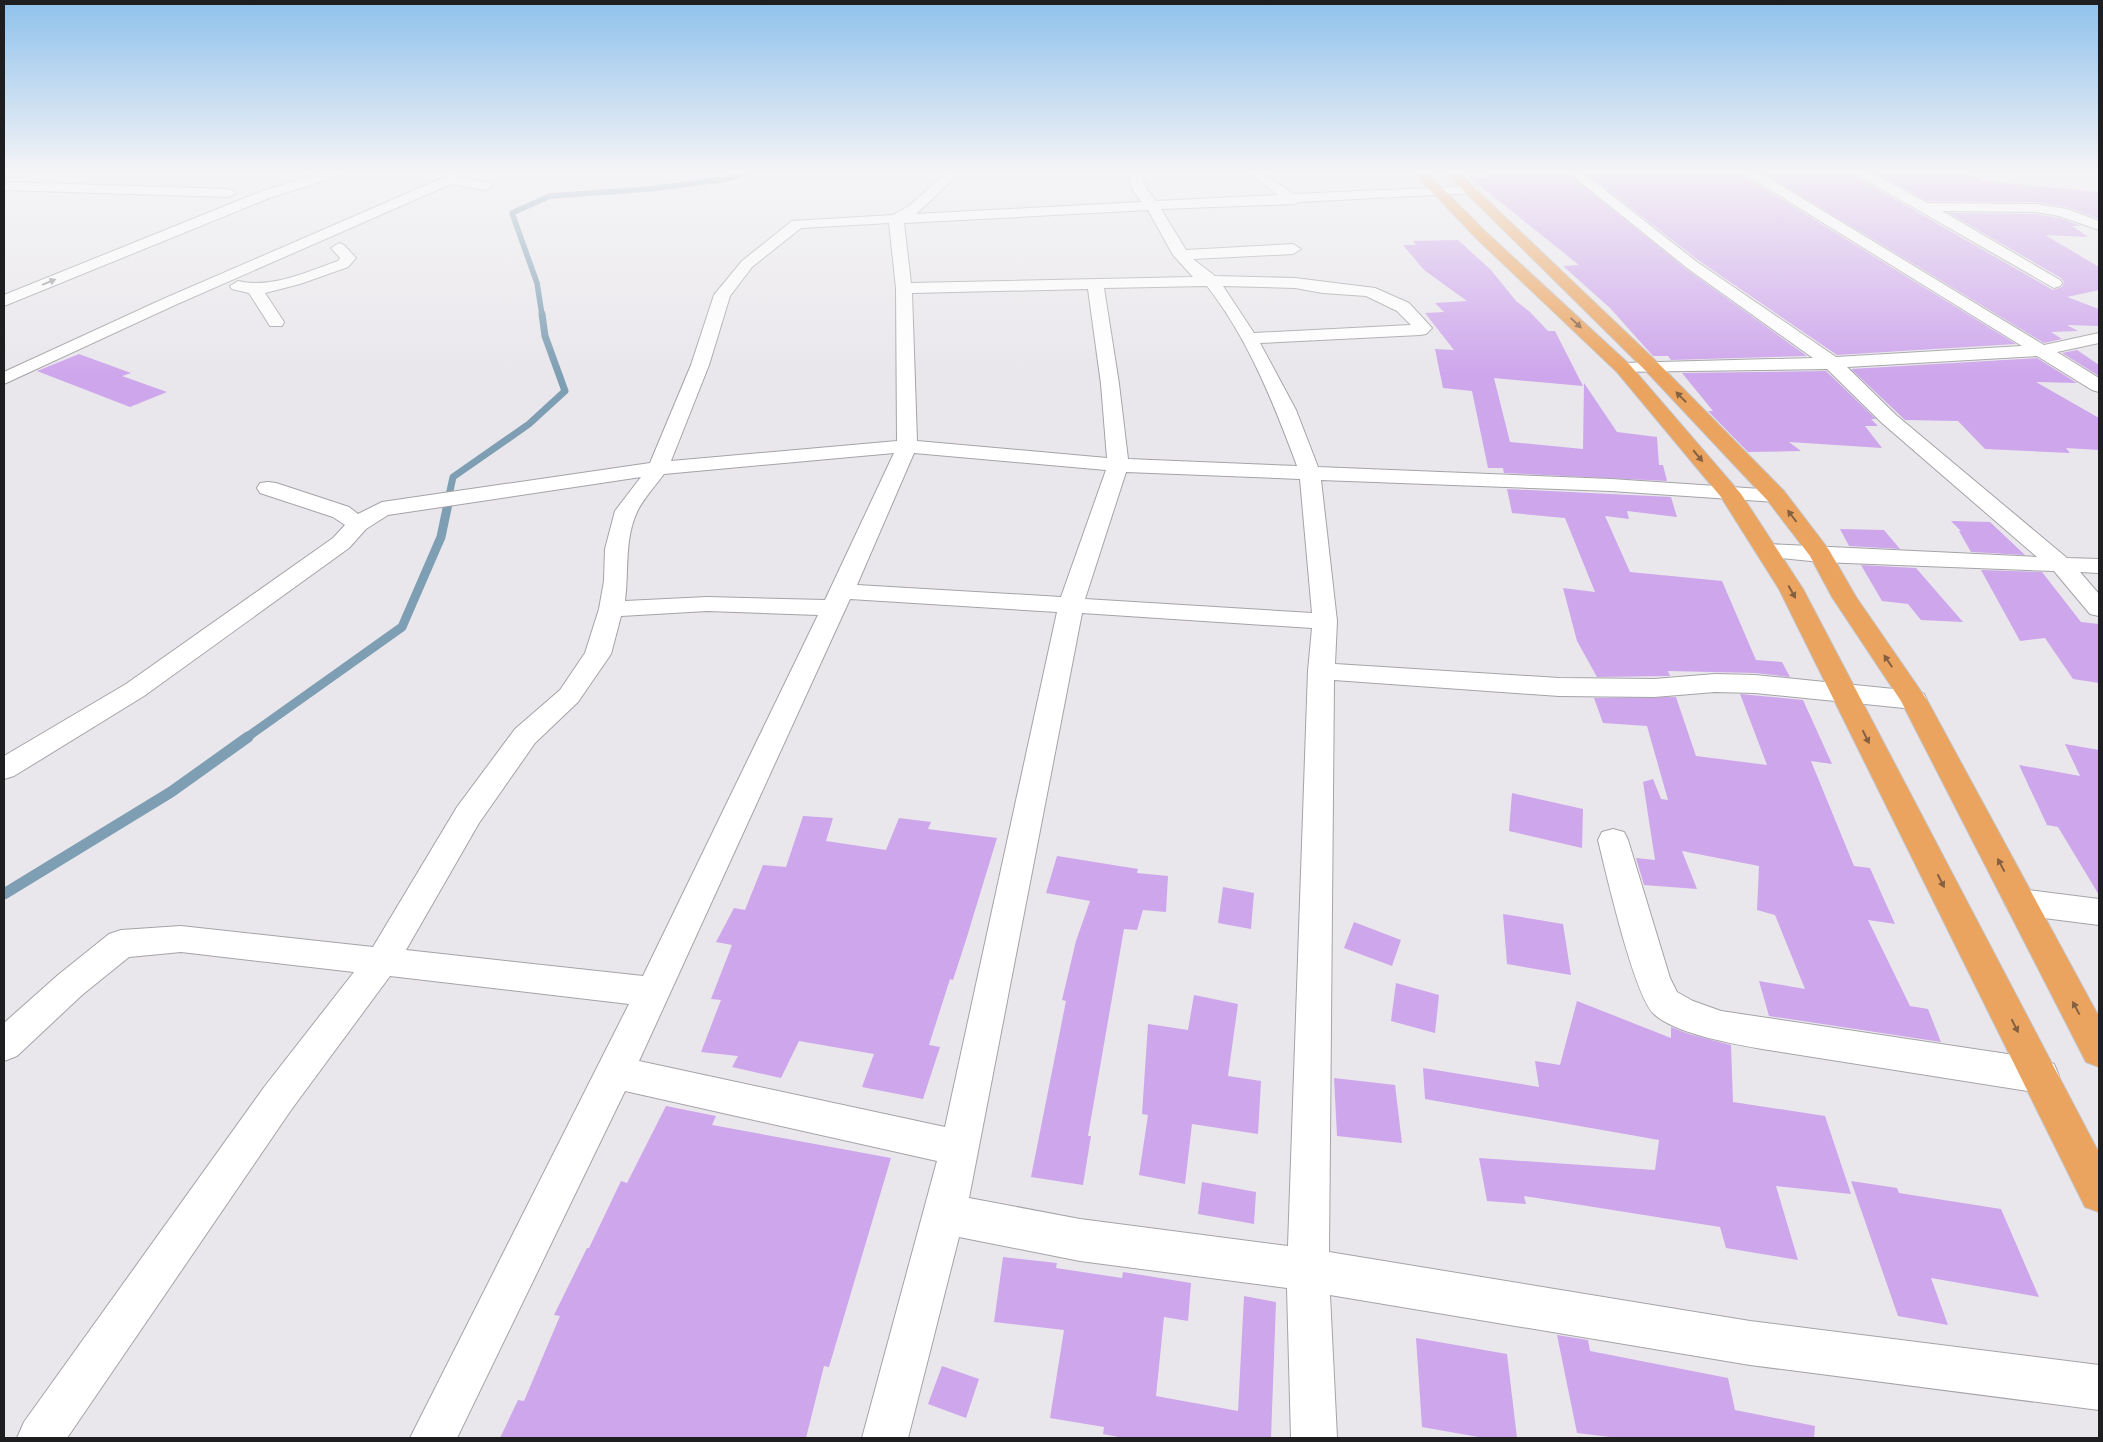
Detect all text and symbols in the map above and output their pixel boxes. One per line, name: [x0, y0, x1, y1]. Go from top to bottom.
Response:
one-way arrow: [42, 278, 56, 286]
one-way arrow: [1569, 318, 1582, 329]
one-way arrow: [1675, 392, 1687, 404]
one-way arrow: [1692, 449, 1703, 462]
one-way arrow: [1786, 510, 1797, 523]
one-way arrow: [1788, 585, 1796, 600]
one-way arrow: [1883, 655, 1893, 668]
one-way arrow: [1862, 730, 1870, 744]
one-way arrow: [1996, 858, 2005, 871]
one-way arrow: [1937, 874, 1945, 889]
one-way arrow: [2072, 1002, 2081, 1015]
one-way arrow: [2011, 1019, 2019, 1033]

